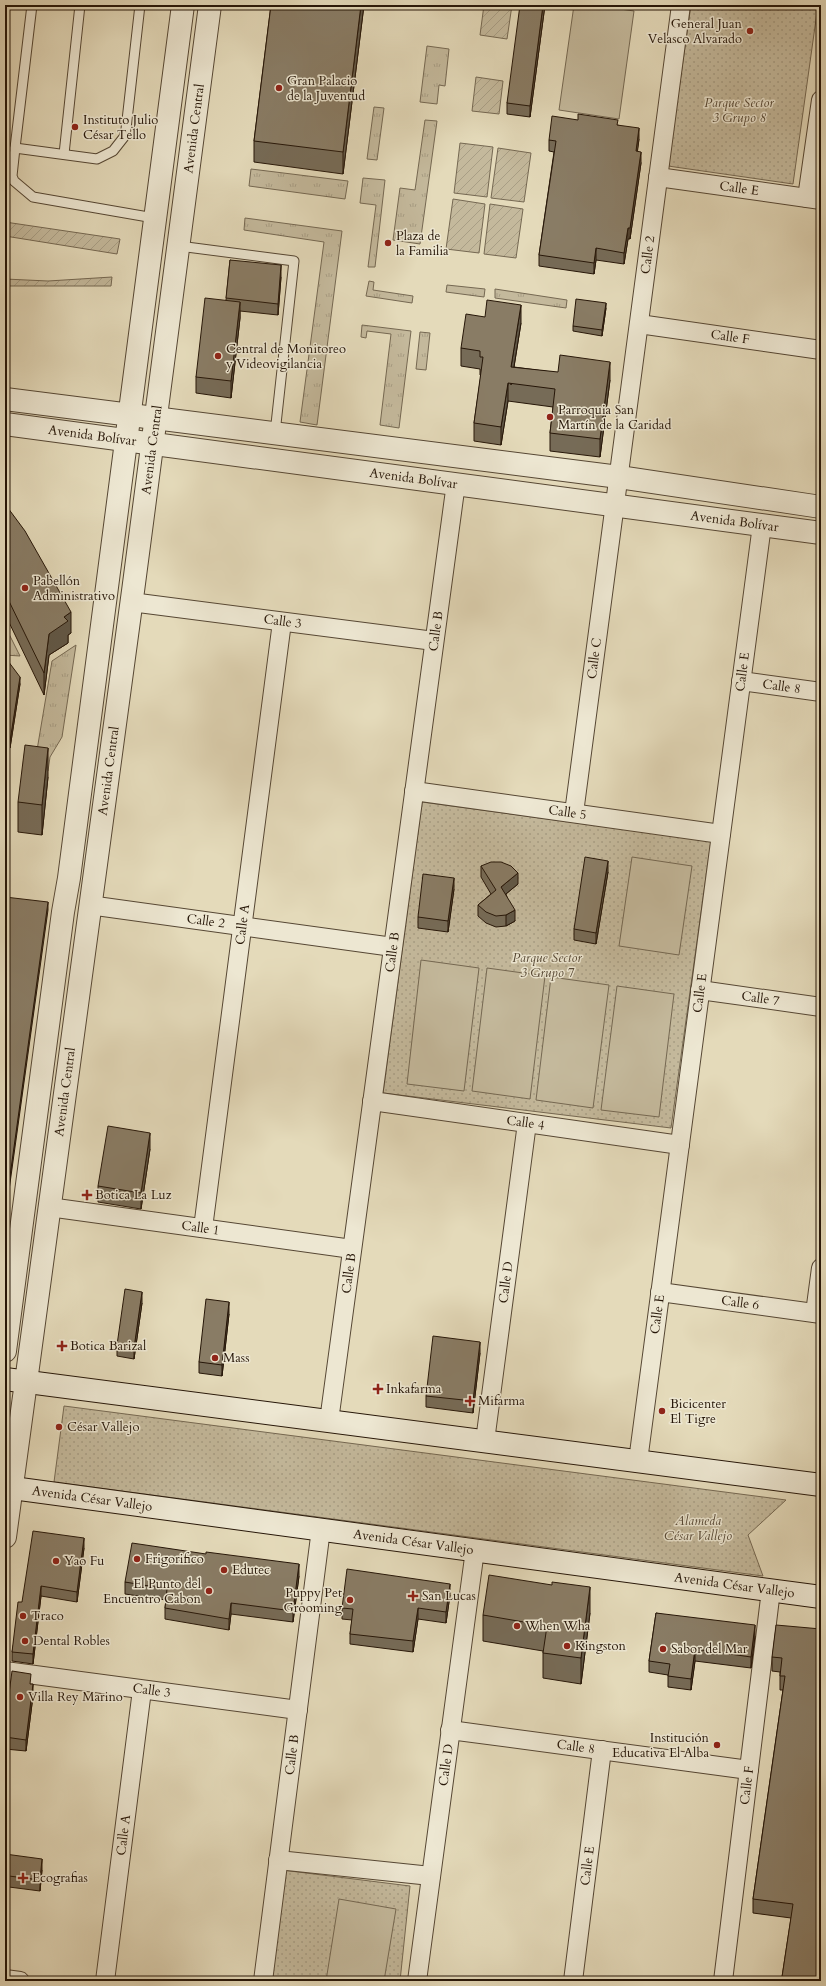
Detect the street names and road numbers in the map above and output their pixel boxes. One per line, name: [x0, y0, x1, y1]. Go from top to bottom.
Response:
street label: Avenida Central: [179, 82, 209, 174]
street label: Calle E: [718, 177, 760, 200]
street label: Calle 2: [636, 234, 659, 275]
street label: Calle F: [709, 325, 751, 349]
street label: Avenida Central: [137, 403, 167, 496]
street label: Avenida Bolívar: [47, 421, 138, 450]
street label: Avenida Bolívar: [368, 464, 459, 493]
street label: Avenida Bolívar: [689, 507, 780, 536]
street label: Calle 3: [263, 610, 303, 633]
street label: Calle B: [424, 610, 448, 652]
street label: Calle C: [583, 637, 606, 680]
street label: Calle E: [731, 651, 754, 693]
street label: Calle 8: [761, 675, 802, 698]
street label: Avenida Central: [94, 725, 124, 817]
street label: Calle 5: [547, 801, 588, 824]
street label: Calle A: [231, 902, 254, 946]
street label: Calle 2: [186, 910, 226, 933]
street label: Calle B: [381, 931, 404, 974]
street label: Calle E: [688, 972, 712, 1014]
street label: Calle 7: [740, 987, 781, 1010]
street label: Avenida Central: [50, 1046, 80, 1138]
street label: Calle 4: [505, 1111, 546, 1135]
street label: Calle 1: [180, 1216, 221, 1240]
street label: Calle B: [337, 1252, 361, 1295]
street label: Calle D: [494, 1260, 518, 1304]
street label: Calle 6: [720, 1291, 761, 1315]
street label: Calle E: [646, 1293, 669, 1335]
street label: Avenida César Vallejo: [31, 1482, 154, 1516]
street label: Avenida César Vallejo: [352, 1525, 475, 1559]
street label: Avenida César Vallejo: [673, 1568, 796, 1602]
street label: Calle 3: [132, 1679, 172, 1702]
street label: Calle B: [281, 1733, 304, 1776]
street label: Calle 8: [556, 1735, 596, 1758]
street label: Calle D: [434, 1743, 458, 1787]
street label: Calle F: [736, 1765, 758, 1806]
street label: Calle A: [112, 1813, 135, 1857]
street label: Calle E: [576, 1845, 599, 1887]

